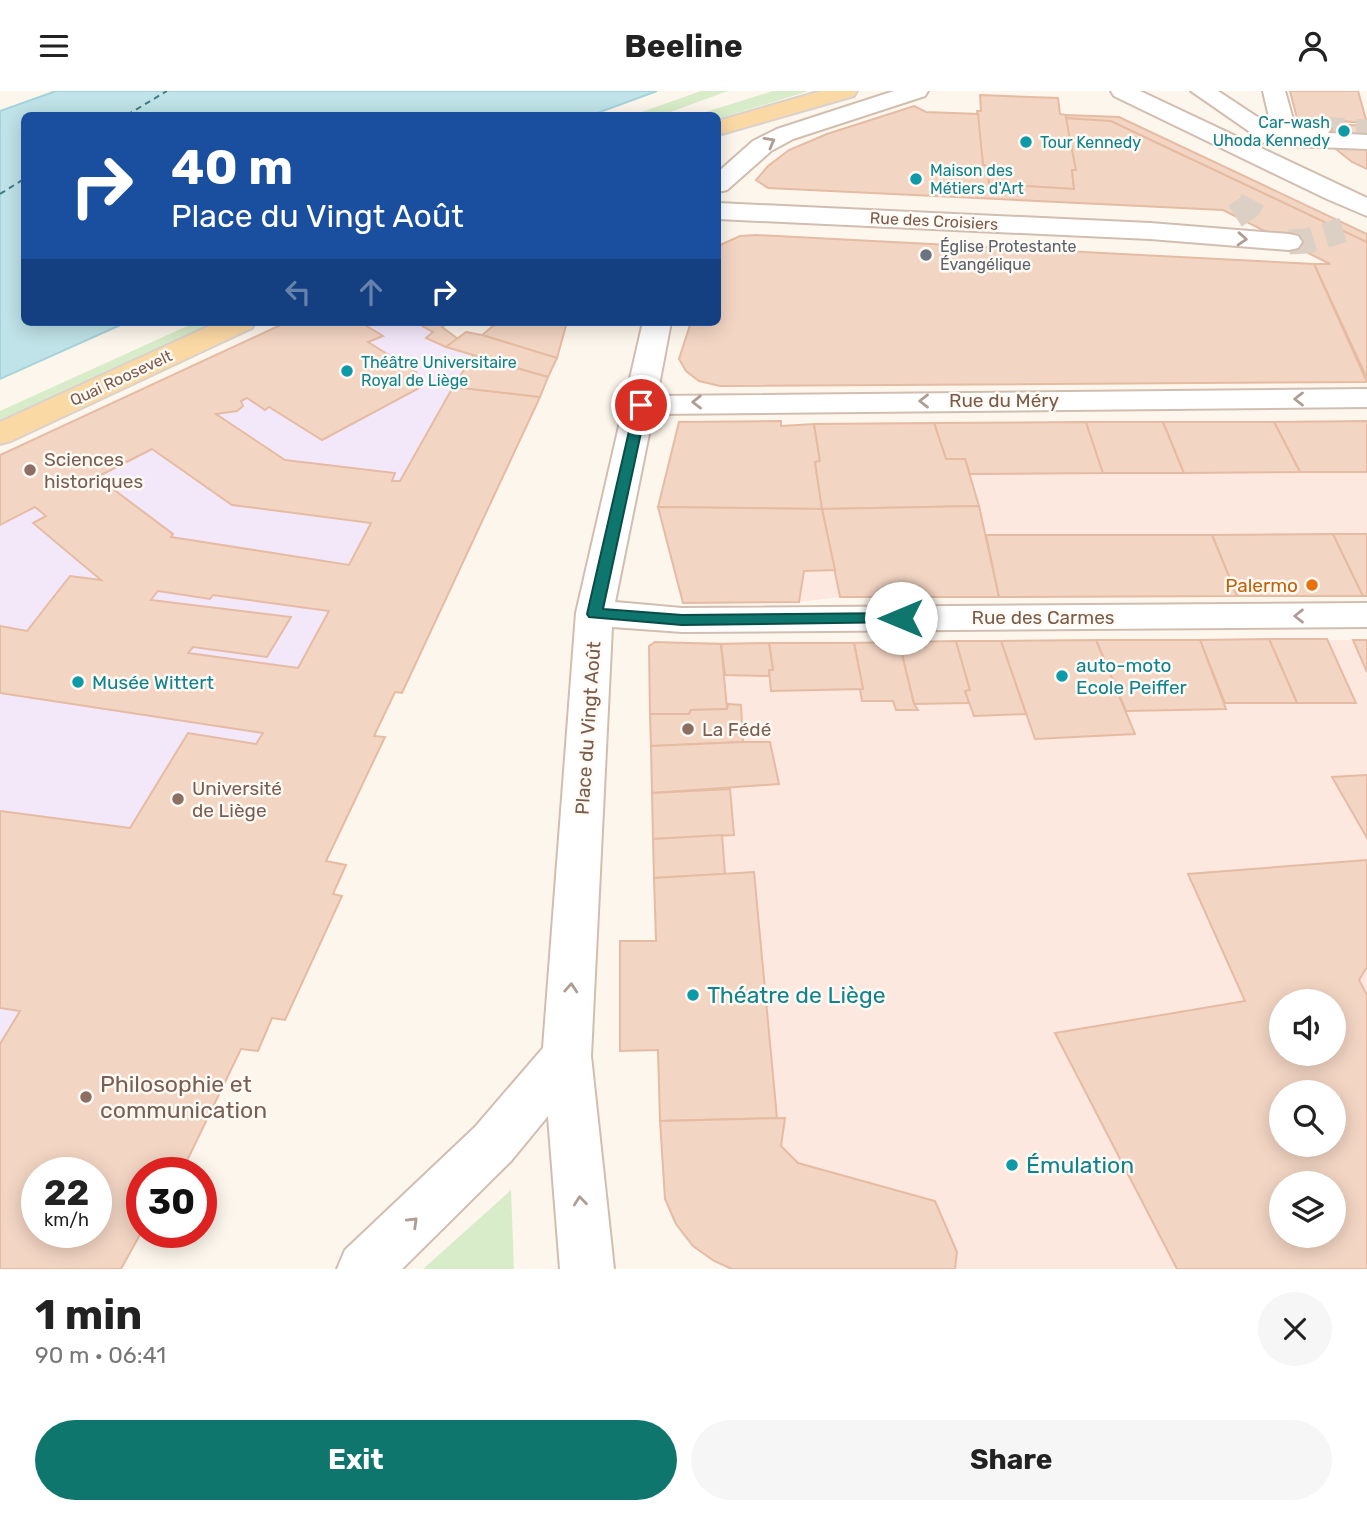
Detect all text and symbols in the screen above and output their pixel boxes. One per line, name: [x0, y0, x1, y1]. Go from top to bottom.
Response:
icon: menu: [35, 27, 73, 65]
text: Beeline: [624, 27, 743, 65]
icon: person: [1294, 27, 1332, 65]
place label: Car-wash Uhoda Kennedy: [1213, 113, 1330, 150]
marker: Car-wash Uhoda Kennedy: [1336, 123, 1352, 139]
place label: Tour Kennedy: [1040, 133, 1141, 152]
marker: Tour Kennedy: [1018, 134, 1034, 150]
one-way arrow: [763, 137, 776, 150]
text: 40 m: [171, 138, 293, 196]
icon: right: [56, 140, 147, 231]
place label: Maison des Métiers d'Art: [930, 161, 1024, 198]
marker: Maison des Métiers d'Art: [908, 171, 924, 187]
text: Place du Vingt Août: [171, 197, 464, 235]
street label: Rue des Croisiers: [869, 208, 999, 234]
one-way arrow: [1237, 231, 1248, 246]
place label: Église Protestante Évangélique: [940, 237, 1077, 274]
marker: Église Protestante Évangélique: [918, 247, 934, 263]
icon: left: [279, 273, 317, 311]
icon: ahead: [352, 273, 390, 311]
icon: right: [425, 273, 463, 311]
street label: Quai Roosevelt: [67, 346, 175, 410]
place label: Théâtre Universitaire Royal de Liège: [361, 353, 517, 390]
marker: Théâtre Universitaire Royal de Liège: [339, 363, 355, 379]
pin: [611, 375, 671, 435]
icon: arrive: [622, 386, 660, 424]
street label: Rue du Méry: [949, 389, 1059, 412]
one-way arrow: [1293, 391, 1304, 407]
one-way arrow: [919, 393, 929, 409]
one-way arrow: [691, 395, 702, 410]
place label: Sciences historiques: [44, 448, 143, 493]
marker: Sciences historiques: [22, 462, 38, 478]
place label: Palermo: [1225, 574, 1298, 597]
marker: Palermo: [1304, 577, 1320, 593]
position arrow: [864, 581, 938, 655]
street label: Rue des Carmes: [971, 606, 1115, 629]
one-way arrow: [1293, 608, 1304, 624]
street label: Place du Vingt Août: [570, 640, 606, 815]
place label: auto-moto Ecole Peiffer: [1076, 654, 1188, 699]
marker: auto-moto Ecole Peiffer: [1054, 668, 1070, 684]
place label: Musée Wittert: [92, 671, 214, 694]
marker: Musée Wittert: [70, 674, 86, 690]
place label: La Fédé: [702, 718, 771, 741]
marker: La Fédé: [680, 721, 696, 737]
place label: Université de Liège: [192, 777, 282, 822]
marker: Université de Liège: [170, 791, 186, 807]
place label: Théatre de Liège: [707, 981, 886, 1009]
one-way arrow: [563, 982, 578, 993]
marker: Théatre de Liège: [685, 987, 701, 1003]
map controls: [1269, 989, 1346, 1248]
button: sound: [1269, 989, 1346, 1066]
place label: Philosophie et communication: [100, 1070, 267, 1124]
button: search: [1269, 1080, 1346, 1157]
marker: Philosophie et communication: [78, 1089, 94, 1105]
place label: Émulation: [1026, 1151, 1134, 1179]
speed limit sign: 30: [126, 1157, 217, 1248]
marker: Émulation: [1004, 1157, 1020, 1173]
button: layers: [1269, 1171, 1346, 1248]
text: 22: [44, 1172, 89, 1214]
one-way arrow: [572, 1195, 587, 1207]
text: km/h: [44, 1209, 89, 1231]
one-way arrow: [405, 1217, 418, 1230]
text: 1 min: [35, 1290, 142, 1340]
button: close: [1258, 1292, 1332, 1366]
text: 90 m · 06:41: [35, 1341, 166, 1369]
button: Exit: [35, 1420, 677, 1500]
button: Share: [691, 1420, 1332, 1500]

